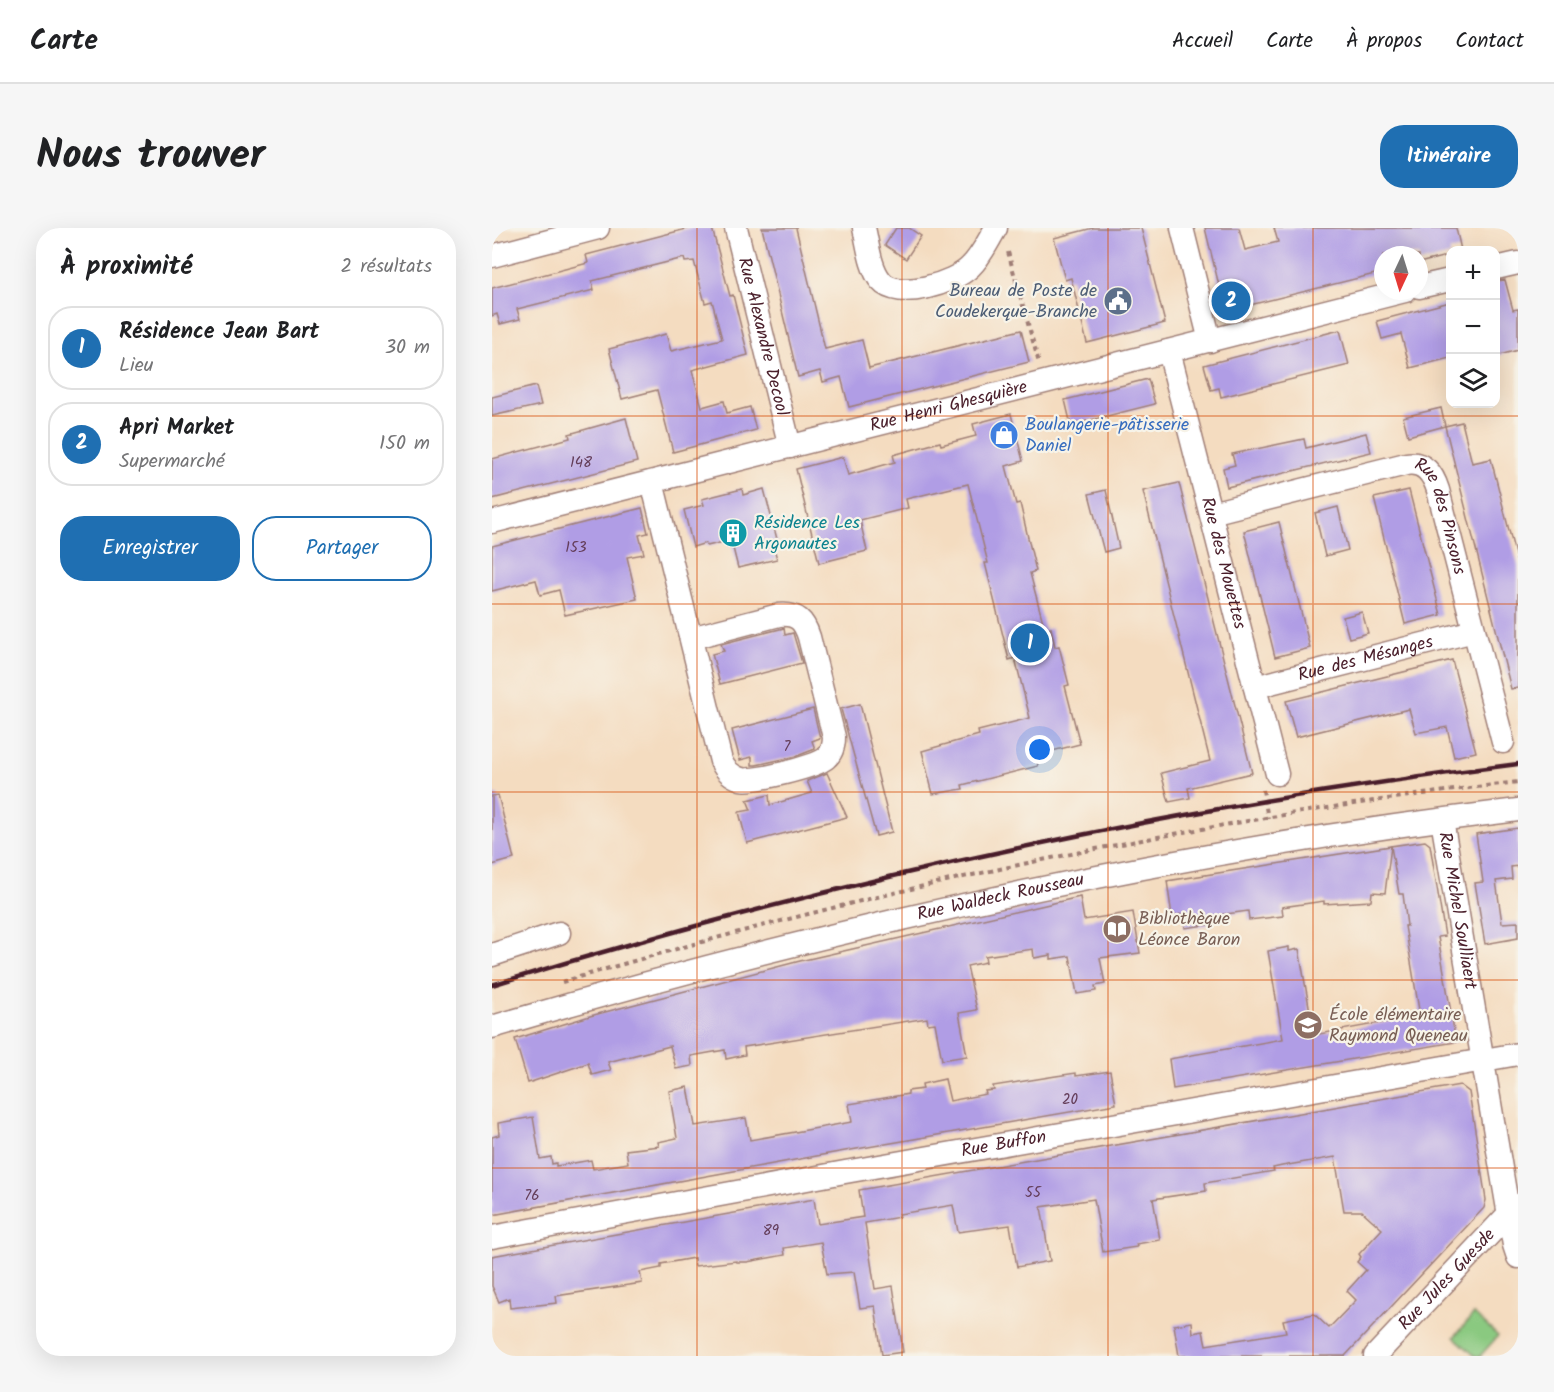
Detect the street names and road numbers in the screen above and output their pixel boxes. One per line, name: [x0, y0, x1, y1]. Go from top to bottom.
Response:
street label: Rue Alexandre Decool: [729, 254, 796, 420]
street label: Rue Henri Ghesquière: [867, 373, 1031, 440]
street label: Rue des Pinsons: [1410, 450, 1474, 578]
street label: Rue des Mouettes: [1192, 494, 1254, 633]
street label: Rue des Mésanges: [1295, 627, 1437, 690]
street label: Rue Michel Soulliaert: [1430, 830, 1485, 993]
street label: Rue Waldeck Rousseau: [914, 865, 1087, 929]
street label: Rue Buffon: [959, 1122, 1048, 1166]
street label: Rue Jules Guesde: [1391, 1222, 1503, 1337]

